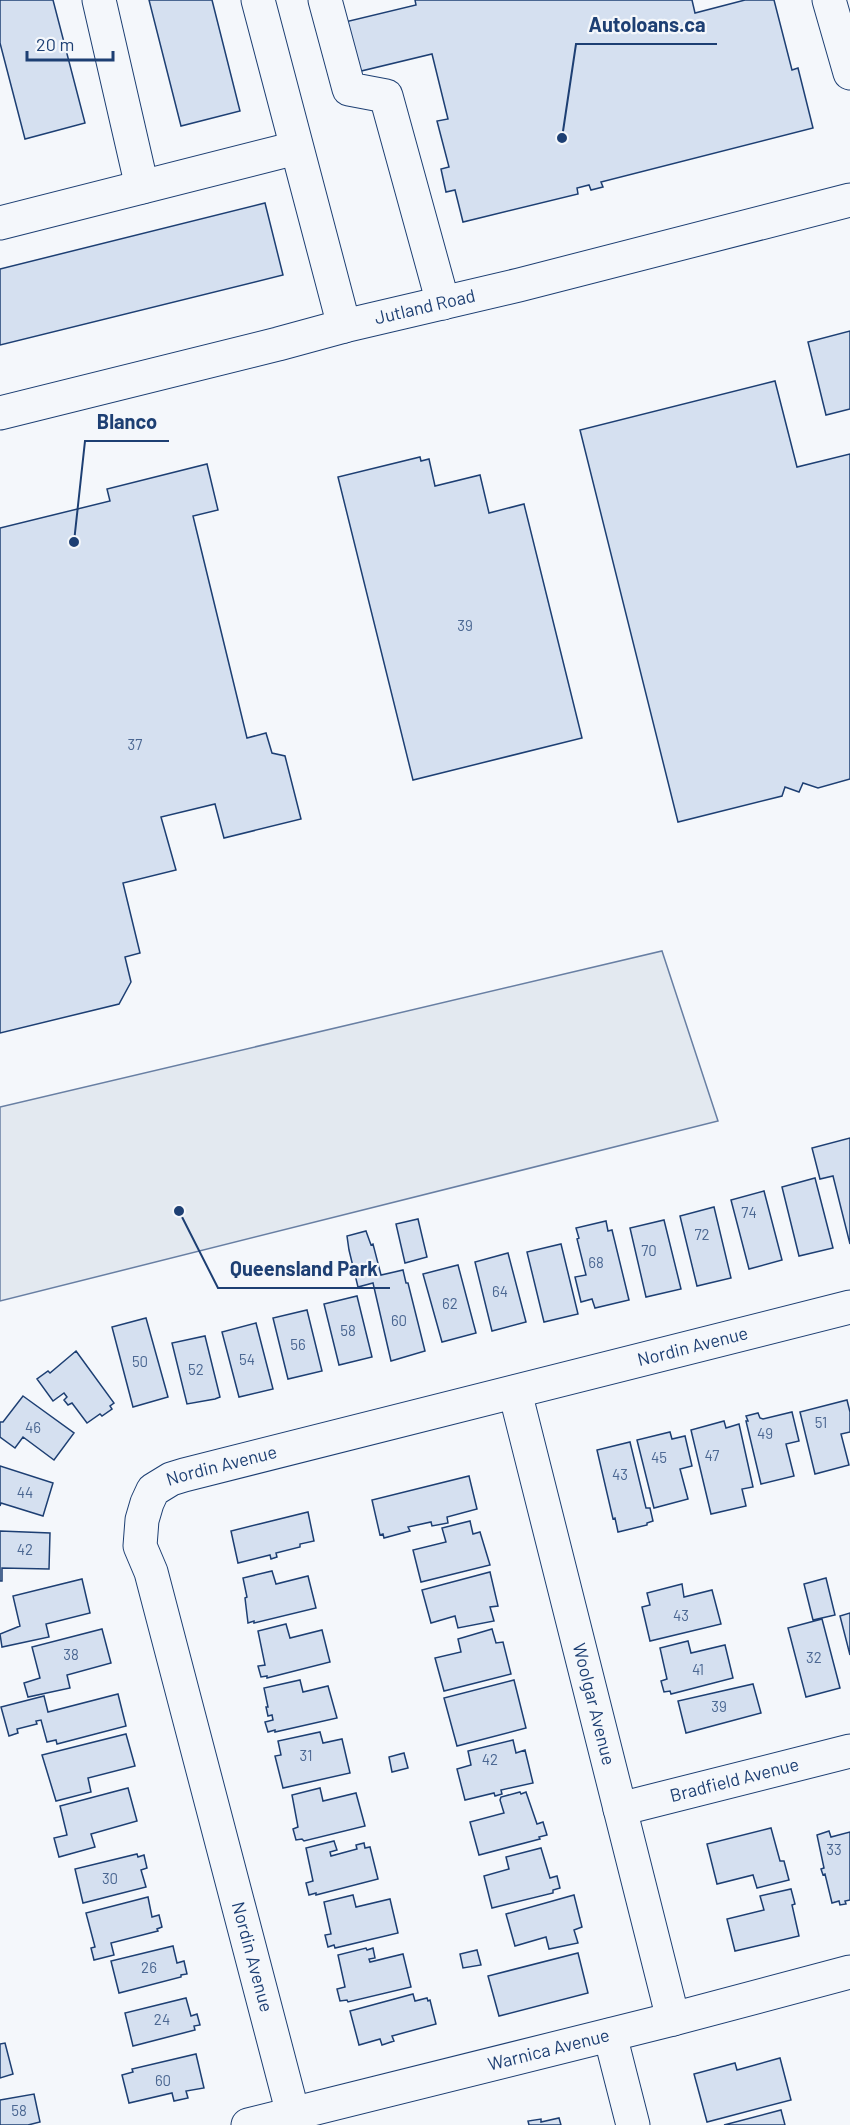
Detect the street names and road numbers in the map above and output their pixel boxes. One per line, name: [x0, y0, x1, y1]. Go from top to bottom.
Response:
street label: Jutland Road: [372, 284, 477, 328]
street label: Nordin Avenue: [635, 1321, 750, 1370]
street label: Nordin Avenue: [163, 1440, 279, 1490]
street label: Woolgar Avenue: [569, 1641, 621, 1767]
street label: Bradfield Avenue: [667, 1752, 801, 1806]
street label: Nordin Avenue: [228, 1899, 278, 2014]
street label: Warnica Avenue: [485, 2023, 612, 2075]

